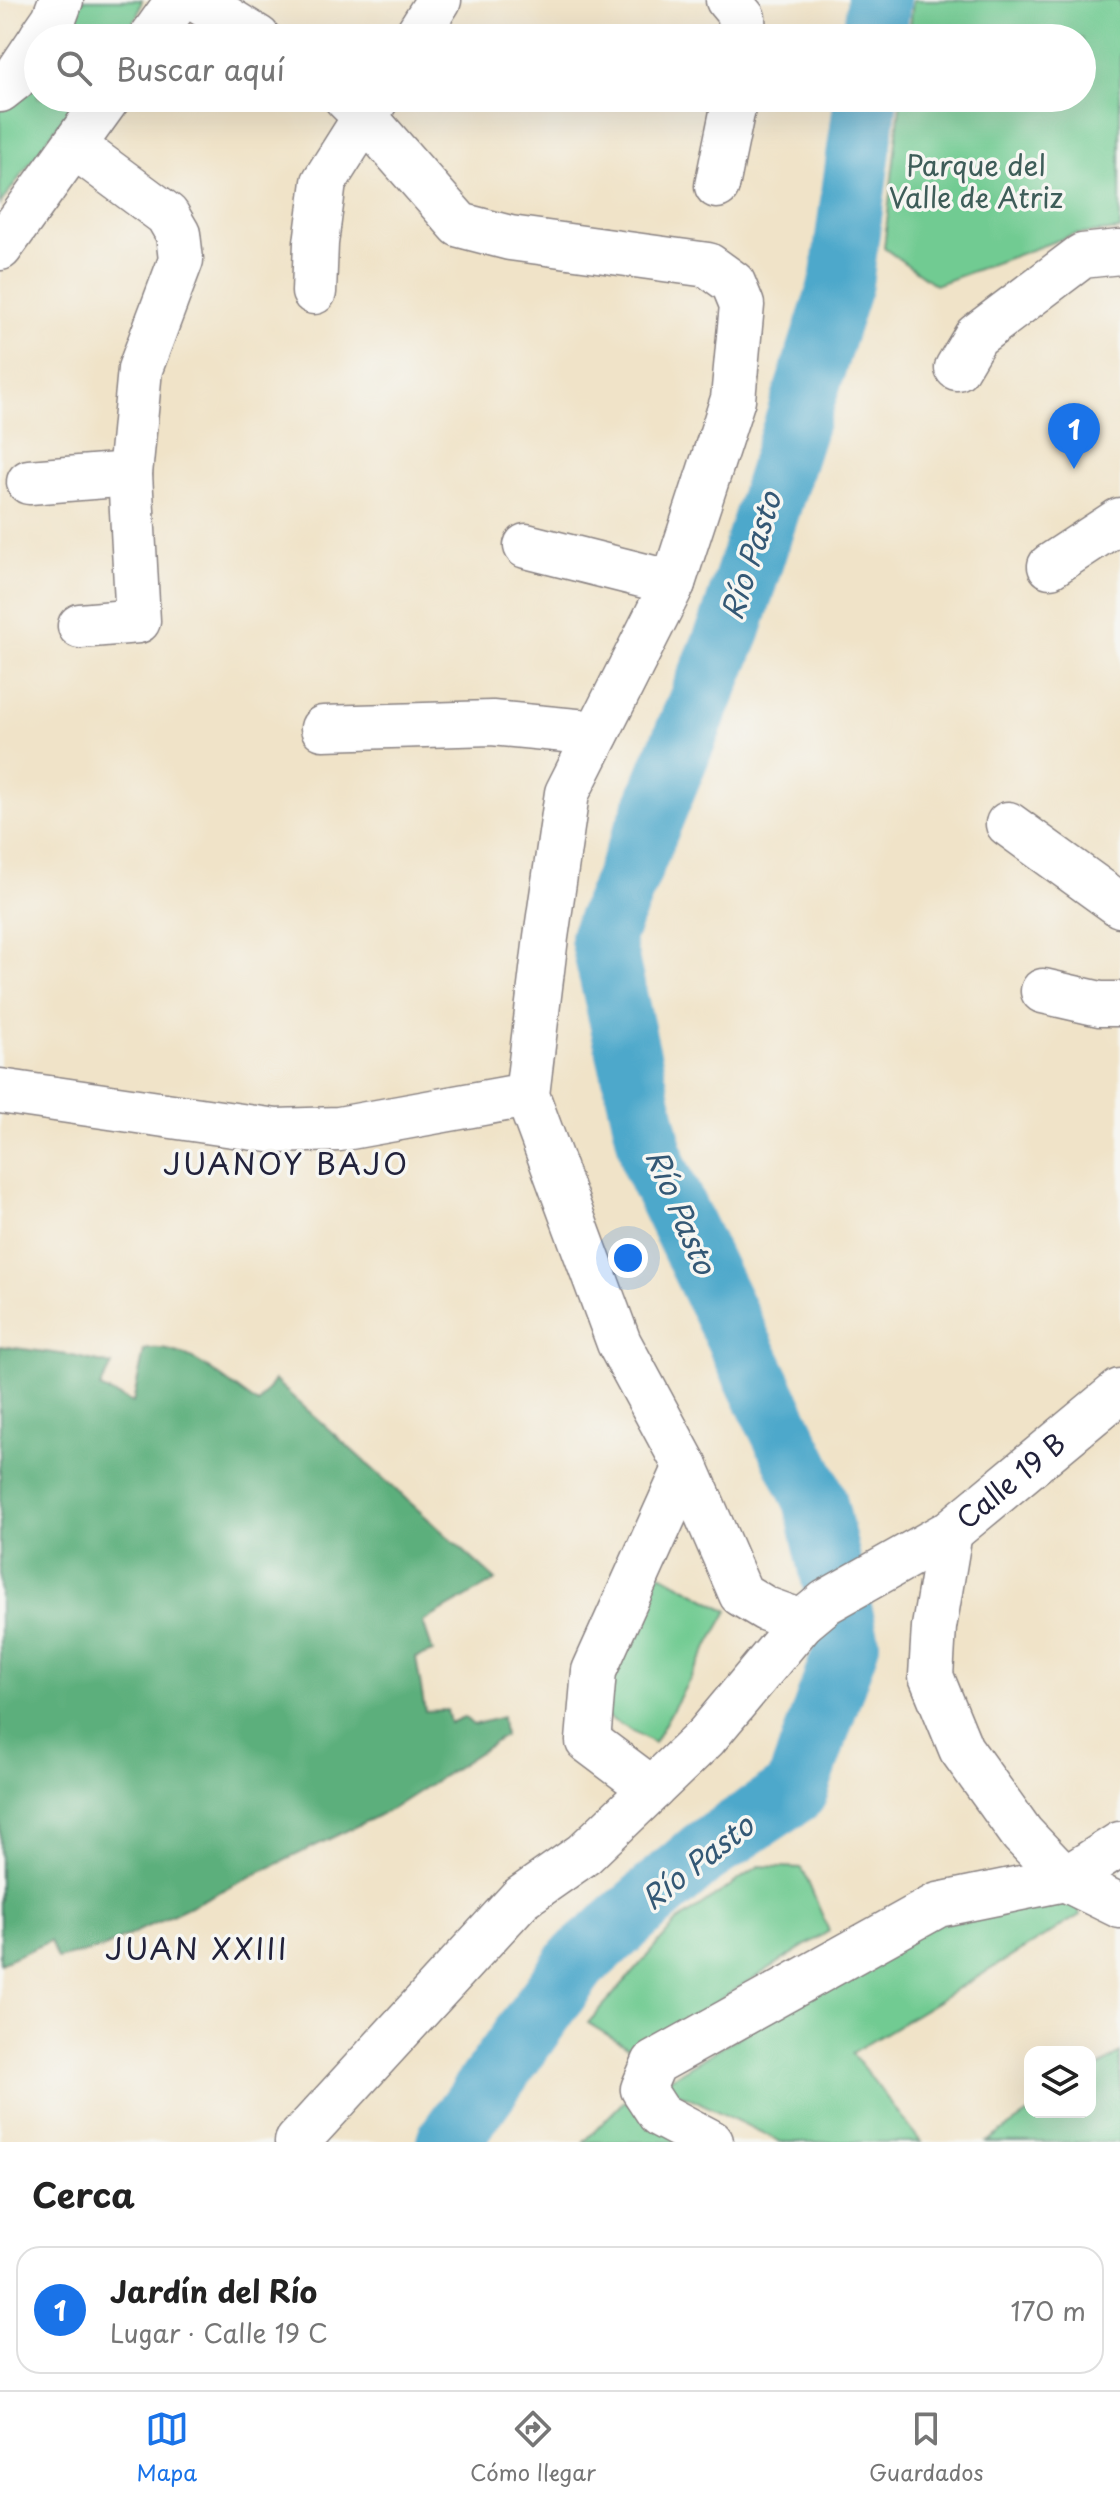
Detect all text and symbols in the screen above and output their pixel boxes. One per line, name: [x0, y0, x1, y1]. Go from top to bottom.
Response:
search box: [24, 24, 1096, 112]
icon: search: [52, 46, 96, 90]
text: Buscar aquí: [116, 46, 285, 91]
park label: Parque del Valle de Atriz: [889, 143, 1063, 218]
pin: 1: [1048, 403, 1100, 469]
water label: Río Pasto: [708, 484, 792, 625]
district label: JUANOY BAJO: [163, 1140, 409, 1185]
water label: Río Pasto: [636, 1142, 729, 1282]
your location: [608, 1238, 648, 1278]
street label: Calle 19 B: [946, 1422, 1074, 1538]
water label: Río Pasto: [631, 1802, 763, 1919]
district label: JUAN XXIII: [105, 1925, 289, 1970]
map controls: [1024, 2046, 1096, 2118]
button: layers: [1024, 2046, 1096, 2118]
text: Cerca: [32, 2168, 135, 2220]
text: Jardín del Río: [110, 2268, 317, 2313]
text: 1: [54, 2291, 66, 2330]
text: 170 m: [1011, 2291, 1086, 2330]
text: Lugar · Calle 19 C: [110, 2313, 328, 2352]
tab: Mapa: [137, 2407, 197, 2488]
tab: Cómo llegar: [470, 2407, 596, 2488]
tab: Guardados: [869, 2407, 983, 2488]

